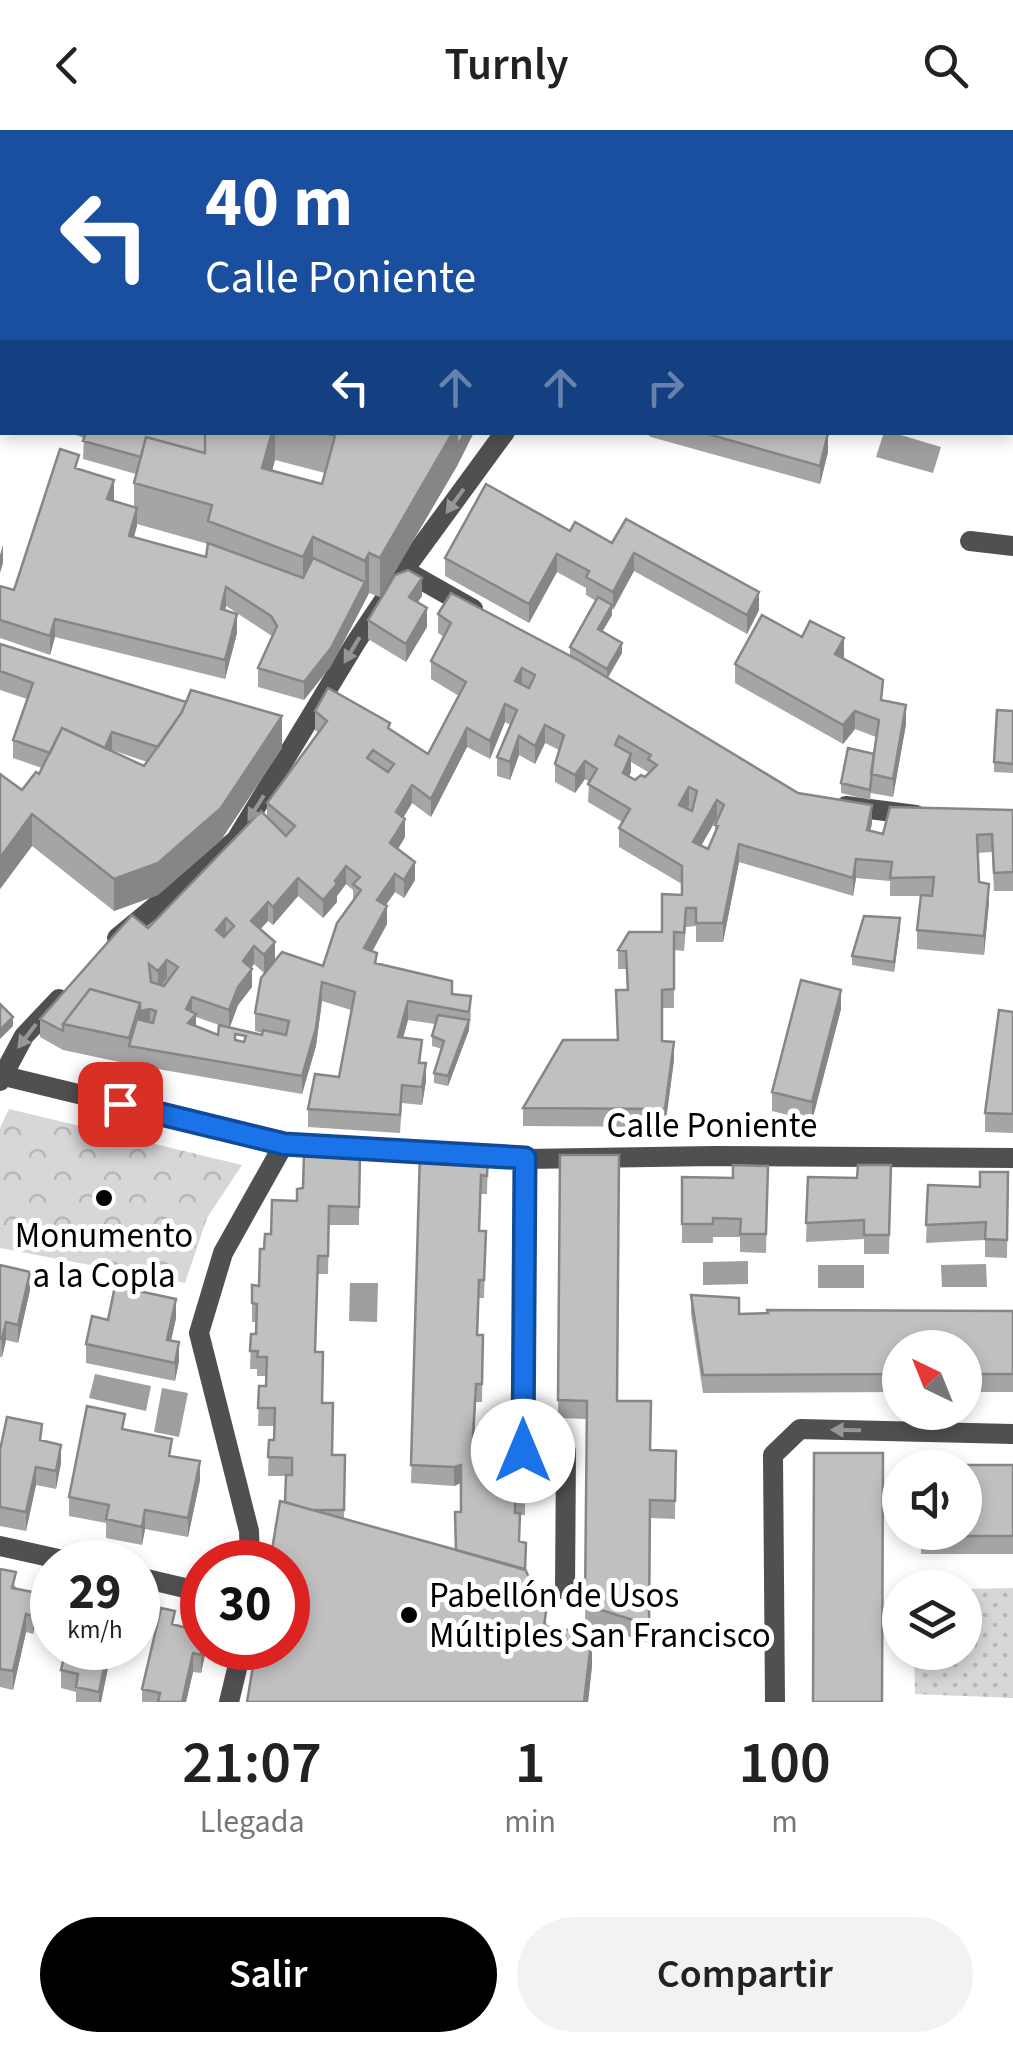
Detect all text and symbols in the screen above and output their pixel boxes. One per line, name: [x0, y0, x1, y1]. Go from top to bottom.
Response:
text: Turnly: [444, 33, 569, 97]
icon: back: [40, 38, 95, 93]
icon: search: [918, 38, 973, 93]
text: 40 m: [205, 153, 353, 253]
icon: left: [40, 170, 170, 300]
text: Calle Poniente: [205, 246, 476, 310]
icon: left: [323, 360, 378, 415]
icon: ahead: [428, 360, 483, 415]
icon: ahead: [533, 360, 588, 415]
icon: right: [638, 360, 693, 415]
one-way arrow: [446, 488, 465, 515]
one-way arrow: [344, 636, 361, 664]
one-way arrow: [248, 794, 266, 821]
one-way arrow: [18, 1023, 38, 1049]
pin: [78, 1062, 163, 1147]
icon: arrive: [93, 1077, 148, 1132]
street label: Calle Poniente: [607, 1101, 817, 1151]
marker: Monumento a la Copla: [93, 1187, 115, 1209]
place label: Monumento a la Copla: [15, 1211, 193, 1301]
north arrow: [882, 1330, 982, 1430]
map controls: [882, 1330, 982, 1670]
position arrow: [471, 1399, 575, 1503]
one-way arrow: [829, 1422, 861, 1438]
button: sound: [882, 1450, 982, 1550]
speed limit sign: 30: [180, 1540, 310, 1670]
text: 29: [69, 1557, 121, 1628]
button: layers: [882, 1570, 982, 1670]
place label: Pabellón de Usos Múltiples San Francisco: [429, 1571, 771, 1661]
marker: Pabellón de Usos Múltiples San Francisco: [398, 1604, 420, 1626]
text: km/h: [67, 1612, 123, 1648]
text: 21:07: [182, 1721, 322, 1806]
text: 1: [515, 1721, 546, 1806]
text: 100: [738, 1721, 831, 1806]
text: Llegada: [200, 1799, 305, 1845]
text: min: [504, 1799, 556, 1845]
text: m: [771, 1799, 798, 1845]
button: Salir: [40, 1917, 497, 2032]
button: Compartir: [517, 1917, 973, 2032]

